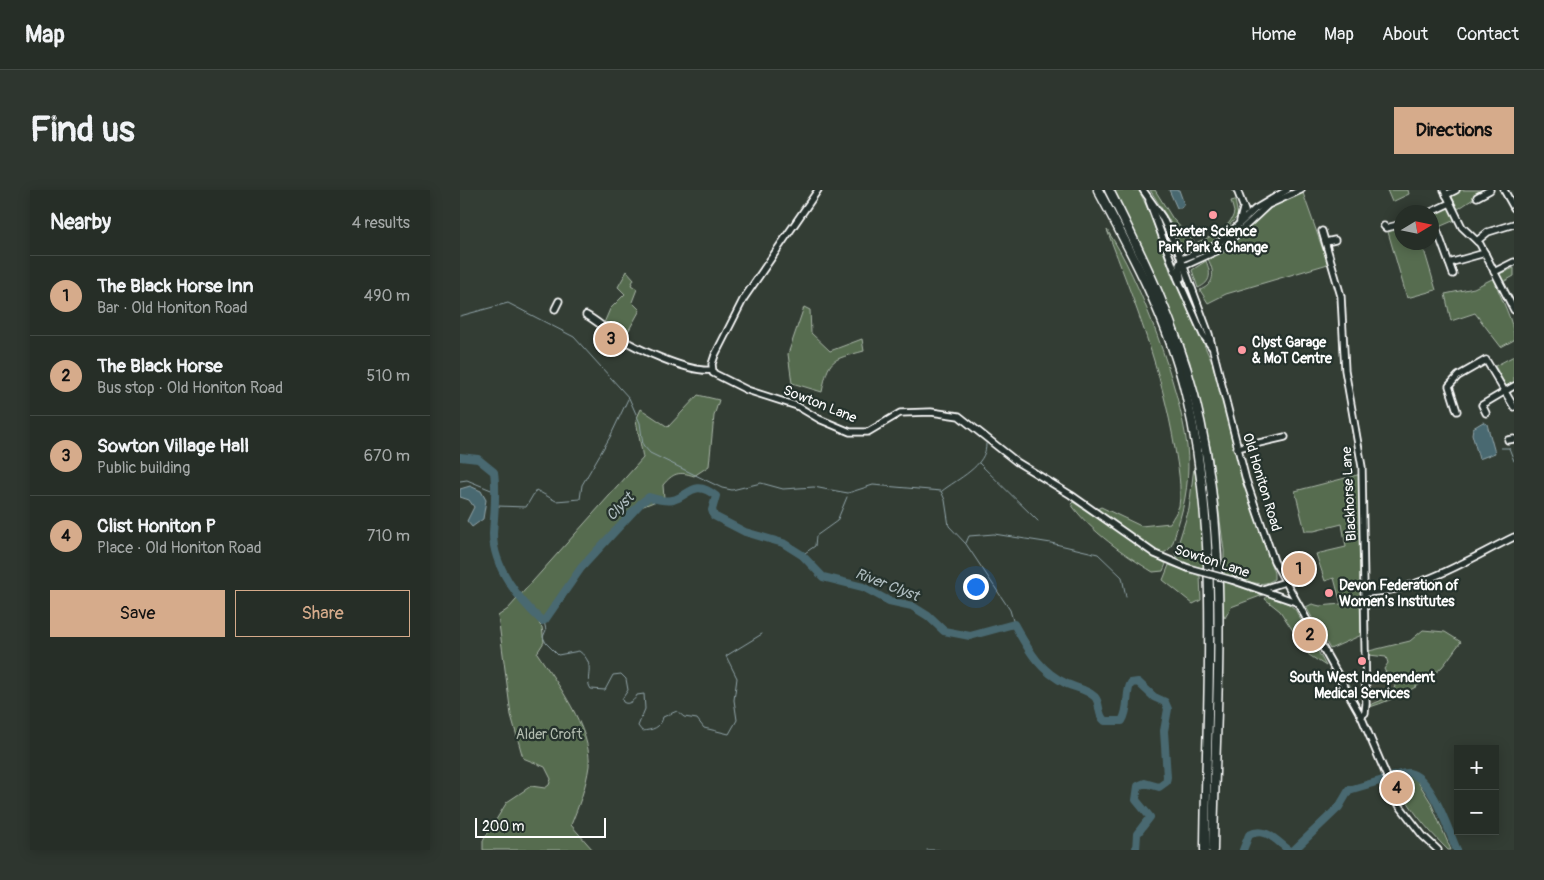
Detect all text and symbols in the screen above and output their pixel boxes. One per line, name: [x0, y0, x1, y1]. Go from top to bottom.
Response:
text: Map: [25, 20, 65, 49]
text: Home: [1251, 23, 1296, 46]
text: Map: [1324, 23, 1354, 46]
text: About: [1382, 23, 1428, 46]
text: Contact: [1456, 23, 1519, 46]
button: Directions: [1394, 107, 1514, 154]
text: Find us: [30, 108, 135, 152]
north arrow: [1394, 205, 1439, 250]
text: Nearby: [50, 209, 111, 236]
marker: Exeter Science Park Park & Change: [1207, 209, 1219, 221]
text: 4 results: [352, 213, 410, 233]
place label: Exeter Science Park Park & Change: [1158, 223, 1269, 256]
text: The Black Horse Inn: [97, 274, 254, 298]
text: 1: [63, 286, 69, 306]
text: 490 m: [364, 286, 410, 306]
text: Bar · Old Honiton Road: [97, 298, 248, 318]
pin: 3: [595, 320, 627, 358]
place label: Clyst Garage & MoT Centre: [1252, 334, 1333, 367]
marker: Clyst Garage & MoT Centre: [1236, 344, 1248, 356]
text: The Black Horse: [97, 354, 223, 378]
text: 2: [62, 366, 70, 386]
text: 510 m: [366, 366, 410, 386]
text: Bus stop · Old Honiton Road: [97, 378, 283, 398]
street label: Sowton Lane: [781, 382, 859, 426]
street label: Old Honiton Road: [1239, 431, 1285, 533]
text: Sowton Village Hall: [97, 434, 249, 458]
text: 3: [62, 446, 70, 466]
text: 670 m: [364, 446, 410, 466]
street label: Blackhorse Lane: [1338, 446, 1360, 542]
text: Public building: [97, 458, 190, 478]
water label: Clyst: [602, 487, 639, 525]
text: Clist Honiton P: [97, 514, 216, 538]
text: 4: [61, 526, 71, 546]
text: 710 m: [367, 526, 410, 546]
text: Place · Old Honiton Road: [97, 538, 262, 558]
street label: Sowton Lane: [1172, 541, 1252, 581]
pin: 1: [1283, 550, 1315, 588]
water label: River Clyst: [853, 564, 923, 606]
your location: [963, 574, 989, 600]
place label: Devon Federation of Women's Institutes: [1339, 577, 1459, 610]
marker: Devon Federation of Women's Institutes: [1323, 587, 1335, 599]
button: Save: [50, 590, 225, 637]
button: Share: [235, 590, 410, 637]
pin: 2: [1294, 616, 1326, 654]
marker: South West Independent Medical Services: [1356, 655, 1368, 667]
place label: South West Independent Medical Services: [1289, 669, 1435, 702]
park label: Alder Croft: [516, 726, 583, 743]
map controls: [1454, 745, 1499, 835]
button: +: [1454, 745, 1499, 790]
pin: 4: [1381, 769, 1413, 807]
button: −: [1454, 790, 1499, 835]
scale bar: [475, 815, 606, 838]
text: 200 m: [482, 818, 524, 835]

